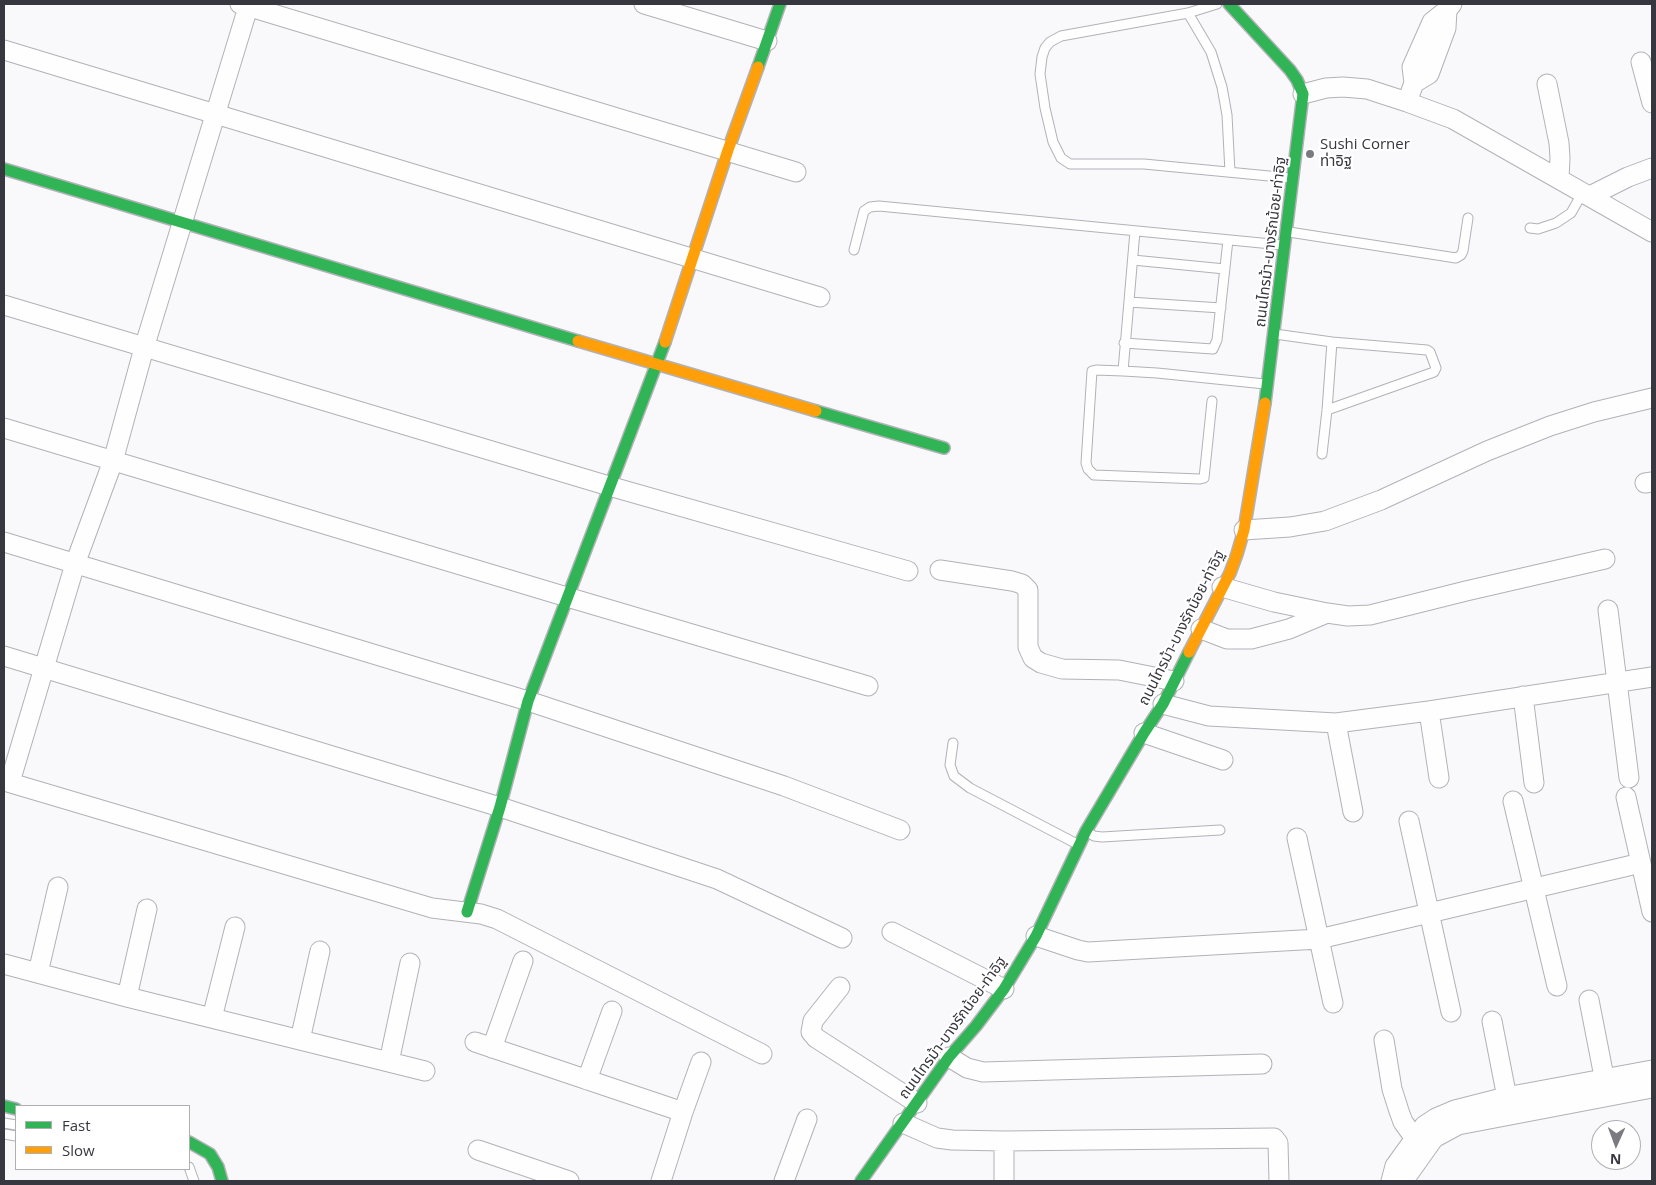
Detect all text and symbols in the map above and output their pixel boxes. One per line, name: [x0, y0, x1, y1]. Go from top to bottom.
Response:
place label: Sushi Corner ท่าอิฐ: [1320, 136, 1410, 171]
marker: Sushi Corner ท่าอิฐ: [1304, 148, 1316, 160]
street label: ถนนไทรม้า-บางรักน้อย-ท่าอิฐ: [1252, 156, 1290, 328]
street label: ถนนไทรม้า-บางรักน้อย-ท่าอิฐ: [1135, 547, 1229, 709]
street label: ถนนไทรม้า-บางรักน้อย-ท่าอิฐ: [895, 953, 1011, 1103]
legend: [15, 1105, 190, 1170]
text: Fast: [62, 1115, 91, 1135]
north arrow: [1591, 1120, 1641, 1170]
text: Slow: [62, 1140, 95, 1160]
text: N: [1609, 1150, 1622, 1169]

